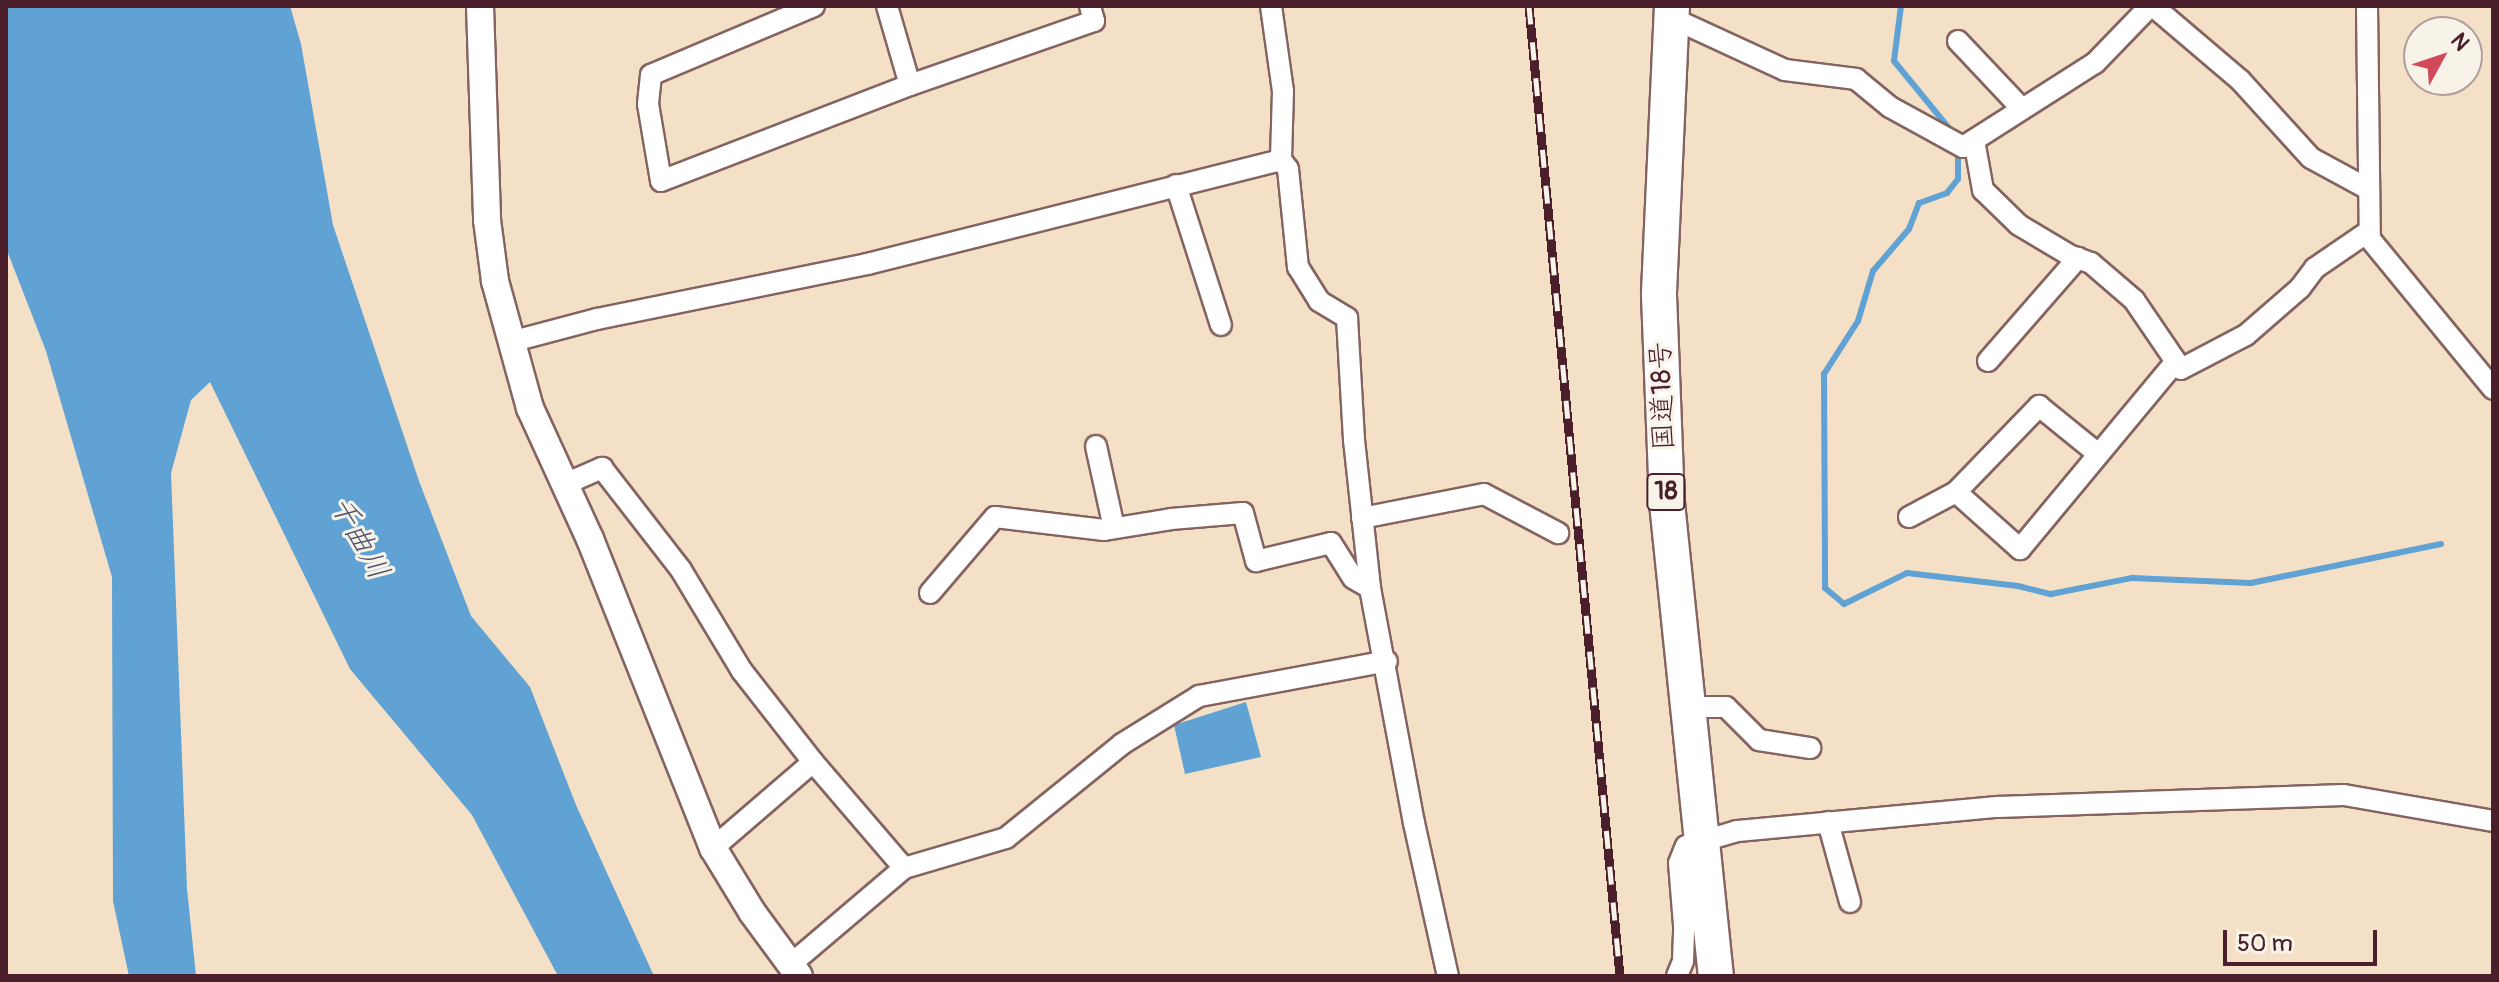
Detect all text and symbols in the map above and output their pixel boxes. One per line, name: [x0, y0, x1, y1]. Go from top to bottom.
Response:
north arrow: [2403, 16, 2483, 96]
text: N: [2444, 27, 2475, 57]
street label: 国道18号: [1644, 341, 1682, 451]
road number: 18: [1646, 470, 1686, 514]
water label: 千曲川: [321, 490, 397, 586]
scale bar: [2227, 914, 2381, 964]
text: 50 m: [2237, 929, 2293, 958]

